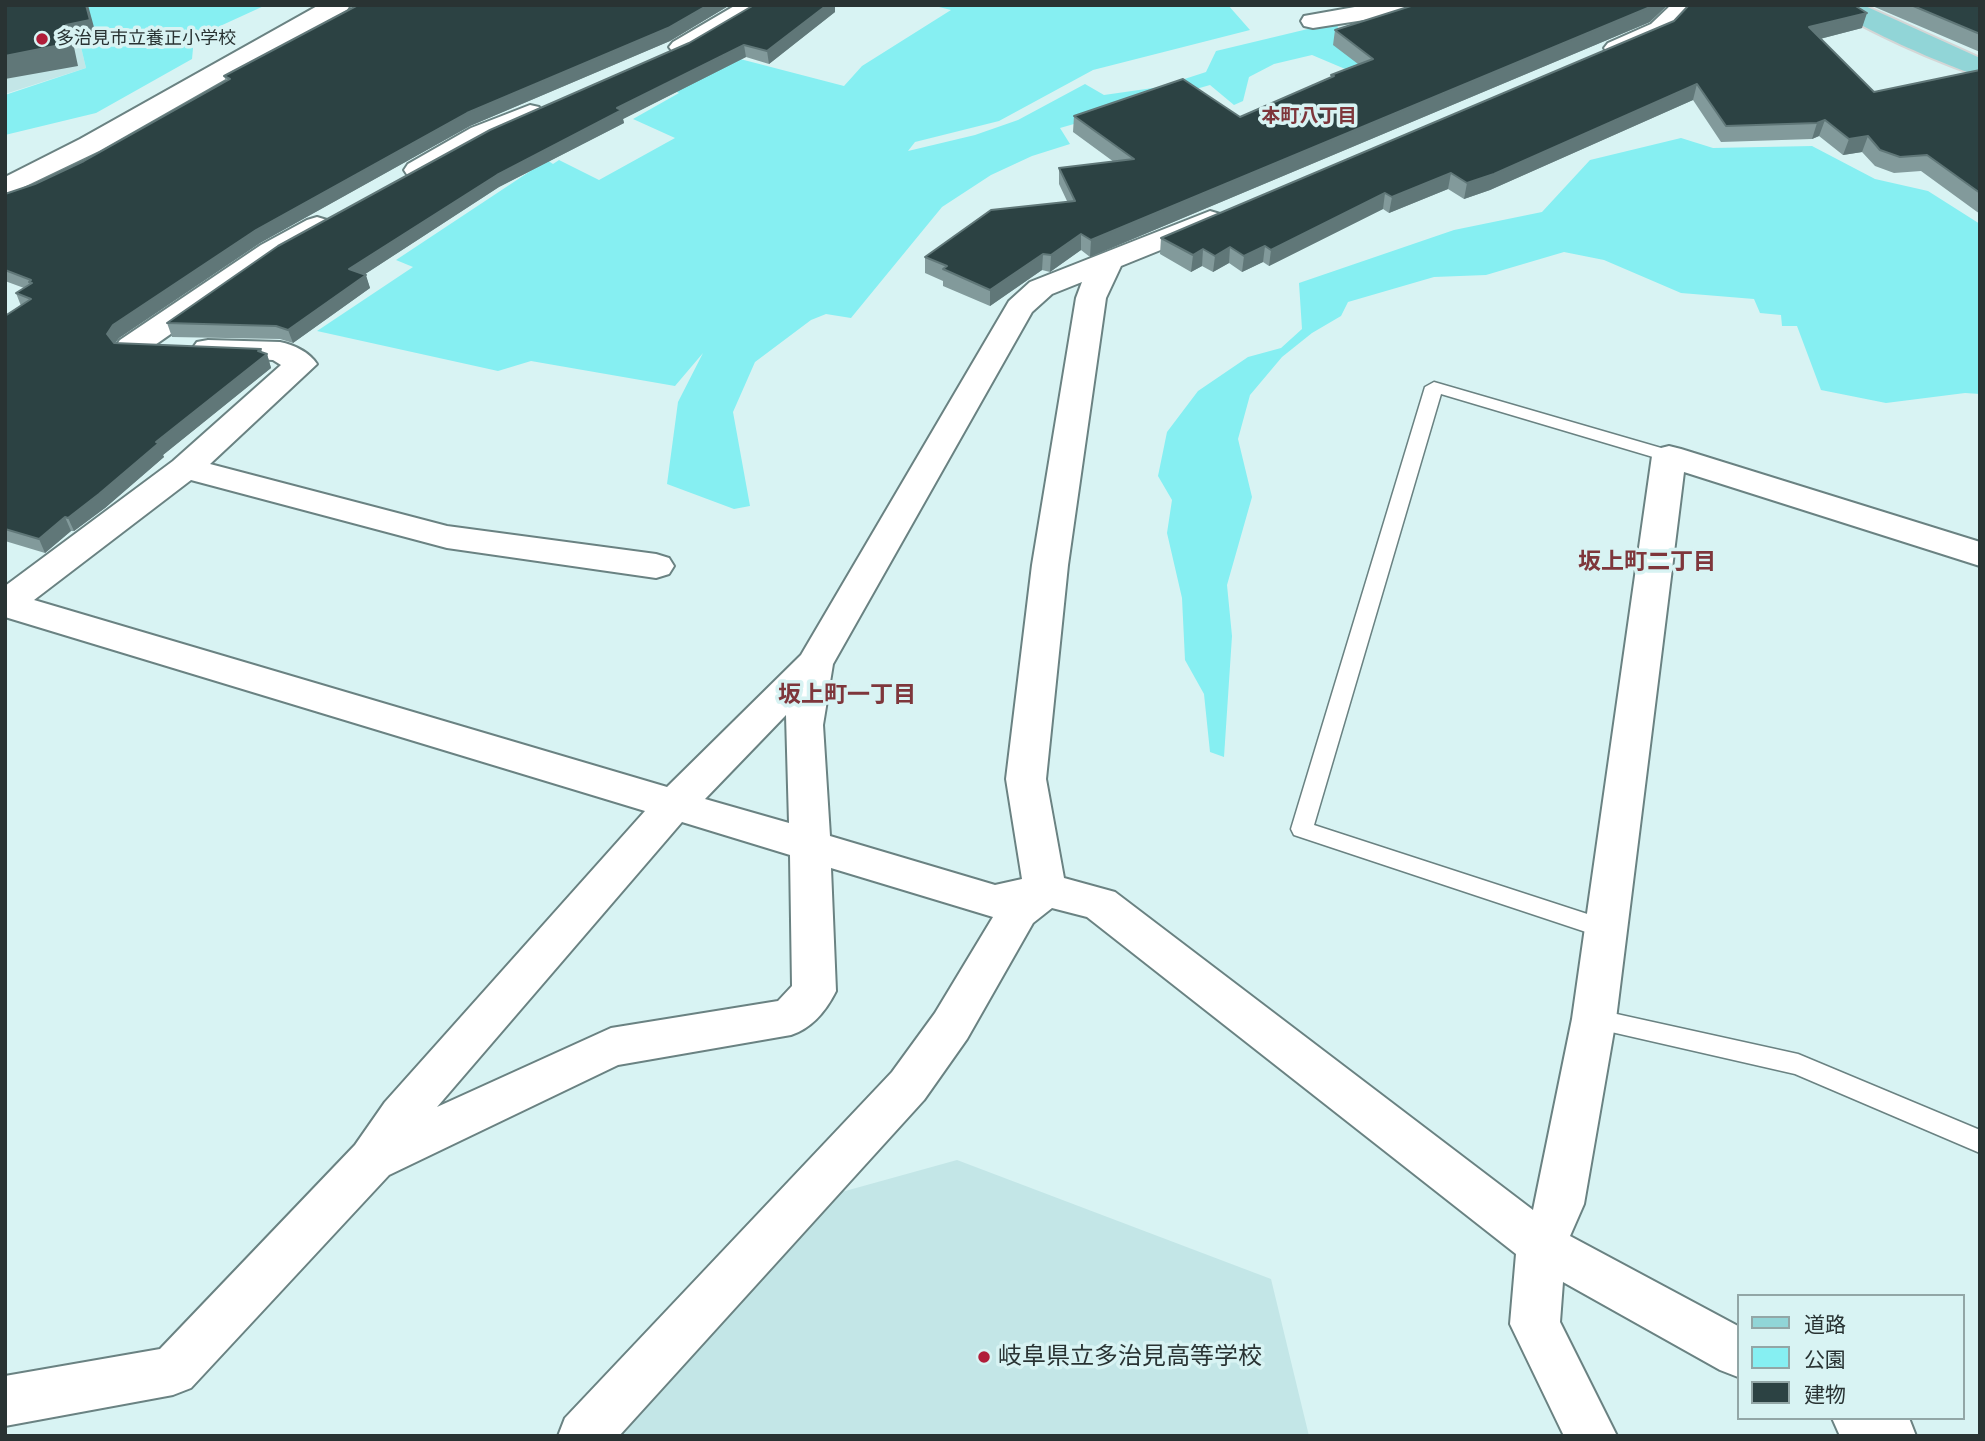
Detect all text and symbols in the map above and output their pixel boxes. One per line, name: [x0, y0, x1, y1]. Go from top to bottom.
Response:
place label: 多治見市立養正小学校: [56, 28, 236, 50]
marker: 多治見市立養正小学校: [34, 31, 50, 47]
district label: 本町八丁目: [1262, 105, 1356, 127]
district label: 坂上町二丁目: [1578, 548, 1716, 576]
district label: 坂上町一丁目: [778, 681, 916, 709]
legend: [1736, 1294, 1964, 1420]
text: 道路: [1804, 1311, 1846, 1337]
place label: 岐阜県立多治見高等学校: [998, 1343, 1262, 1371]
text: 公園: [1804, 1346, 1846, 1372]
marker: 岐阜県立多治見高等学校: [976, 1349, 992, 1365]
text: 建物: [1804, 1381, 1846, 1407]

